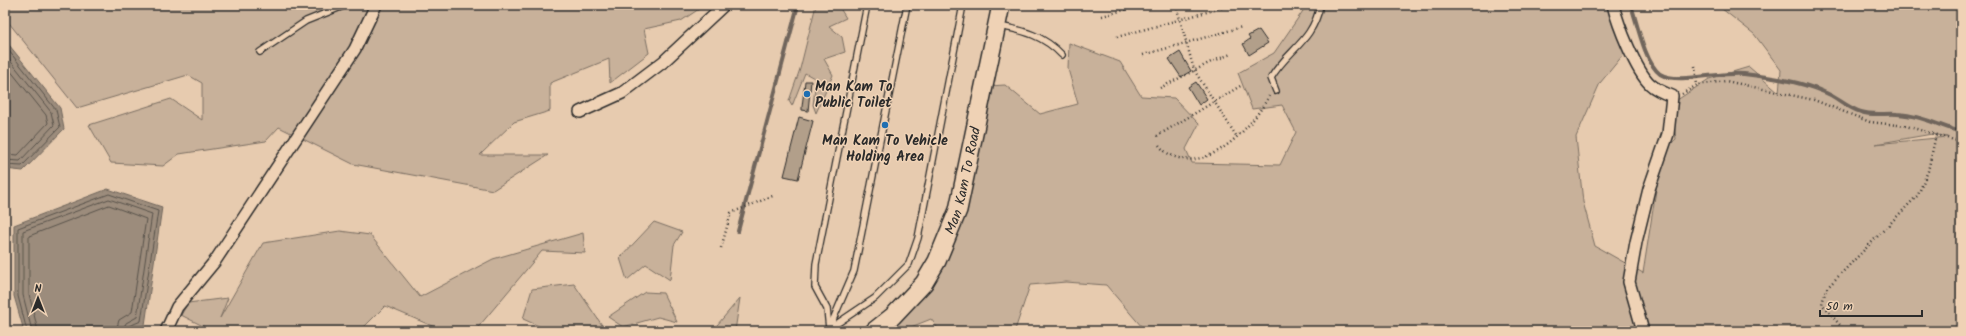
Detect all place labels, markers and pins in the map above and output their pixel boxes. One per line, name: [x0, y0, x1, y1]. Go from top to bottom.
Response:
place label: Man Kam To Public Toilet: [815, 76, 893, 114]
marker: Man Kam To Public Toilet: [802, 89, 812, 99]
marker: Man Kam To Vehicle Holding Area: [880, 120, 890, 130]
place label: Man Kam To Vehicle Holding Area: [822, 130, 948, 168]

